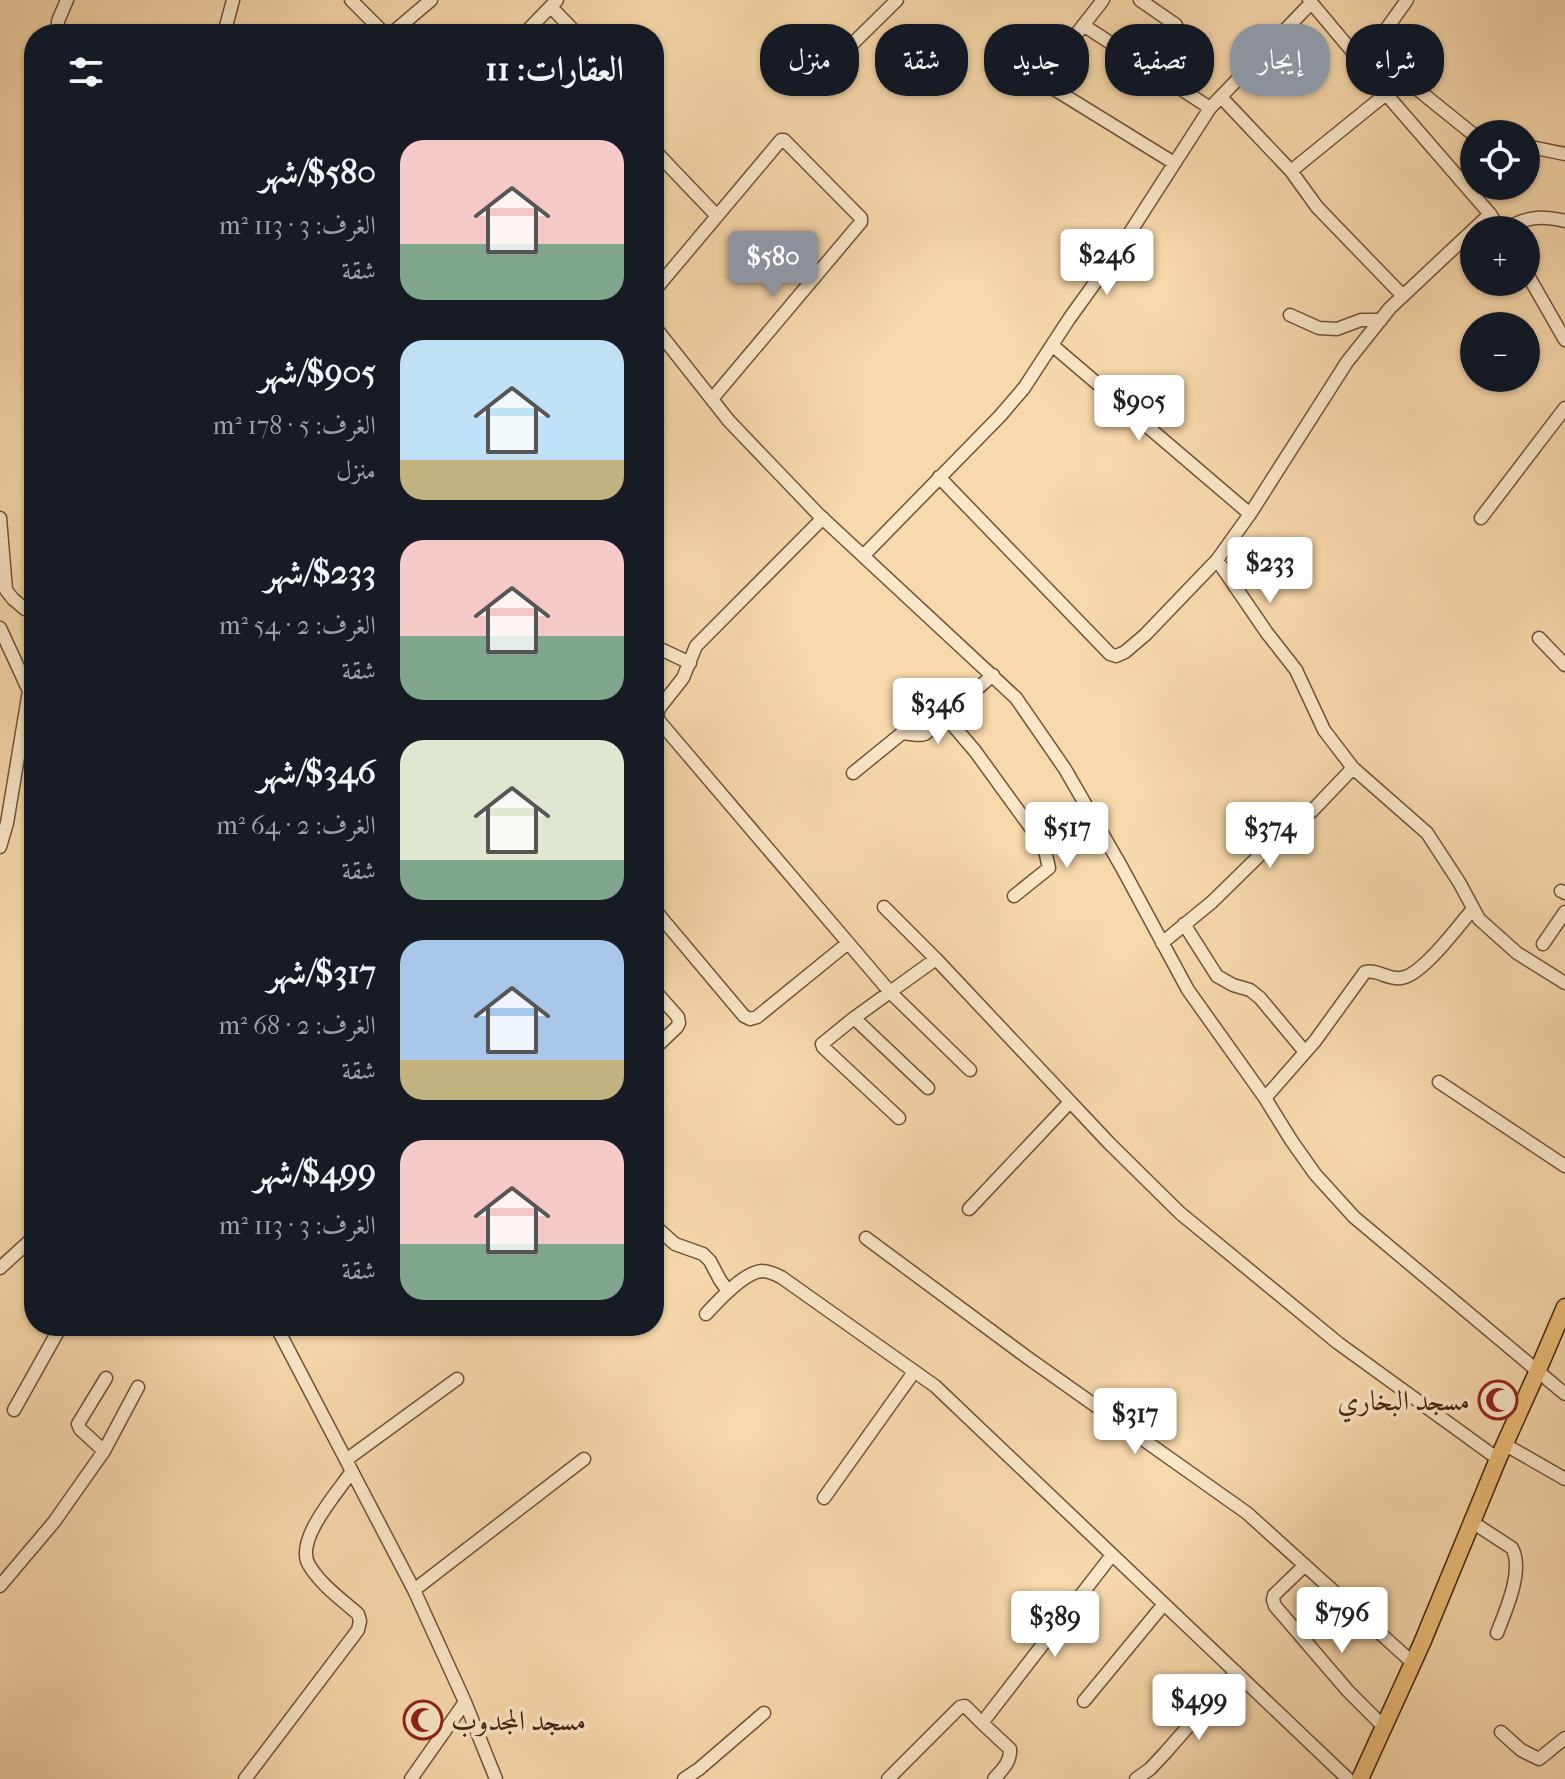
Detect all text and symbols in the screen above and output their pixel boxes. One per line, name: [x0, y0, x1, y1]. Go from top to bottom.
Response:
chip: منزل: [760, 24, 859, 96]
chip: شقة: [875, 24, 968, 96]
chip: جديد: [984, 24, 1089, 96]
chip: تصفية: [1105, 24, 1214, 96]
chip: إيجار: [1230, 24, 1330, 96]
chip: شراء: [1346, 24, 1444, 96]
text: العقارات: 11: [485, 49, 624, 89]
icon: filters: [64, 50, 108, 94]
map controls: [1460, 120, 1540, 392]
button: locate: [1460, 120, 1540, 200]
text: $580/شهر: [259, 152, 376, 192]
icon: home: [464, 172, 560, 268]
text: الغرف: 3 · 113 m²: [219, 210, 376, 241]
button: +: [1460, 216, 1540, 296]
pin: $246: [1060, 229, 1154, 297]
pin: $580: [726, 231, 820, 299]
text: $246: [1078, 239, 1136, 270]
text: $580: [747, 241, 799, 272]
text: شقة: [342, 255, 376, 286]
button: −: [1460, 312, 1540, 392]
text: $905/شهر: [259, 352, 376, 392]
icon: home: [464, 372, 560, 468]
pin: $905: [1092, 375, 1186, 443]
text: $905: [1112, 385, 1166, 416]
text: الغرف: 5 · 178 m²: [213, 410, 376, 441]
text: منزل: [336, 455, 376, 486]
pin: $233: [1223, 537, 1317, 605]
text: $233: [1245, 547, 1295, 578]
text: $233/شهر: [265, 552, 376, 592]
icon: home: [464, 572, 560, 668]
text: الغرف: 2 · 54 m²: [219, 610, 376, 641]
text: شقة: [342, 655, 376, 686]
pin: $346: [891, 678, 985, 746]
text: $346: [911, 688, 965, 719]
text: $346/شهر: [258, 752, 376, 792]
icon: home: [464, 772, 560, 868]
pin: $517: [1020, 802, 1114, 870]
pin: $374: [1223, 802, 1317, 870]
text: الغرف: 2 · 64 m²: [216, 810, 376, 841]
text: $517: [1043, 812, 1091, 843]
text: $374: [1244, 812, 1296, 843]
text: شقة: [342, 855, 376, 886]
text: $317/شهر: [268, 952, 376, 992]
icon: home: [464, 972, 560, 1068]
text: الغرف: 2 · 68 m²: [218, 1010, 376, 1041]
text: شقة: [342, 1055, 376, 1086]
text: $499/شهر: [254, 1152, 376, 1192]
icon: home: [464, 1172, 560, 1268]
text: الغرف: 3 · 113 m²: [219, 1210, 376, 1241]
text: شقة: [342, 1255, 376, 1286]
mosque icon: مسجد البخاري: [1477, 1379, 1519, 1421]
place label: مسجد البخاري: [1337, 1384, 1470, 1423]
pin: $317: [1088, 1388, 1182, 1456]
text: $317: [1112, 1398, 1158, 1429]
pin: $796: [1295, 1587, 1389, 1655]
pin: $389: [1008, 1591, 1102, 1659]
text: $796: [1315, 1597, 1369, 1628]
text: $389: [1029, 1601, 1081, 1632]
pin: $499: [1152, 1674, 1246, 1742]
text: $499: [1171, 1684, 1227, 1715]
mosque icon: مسجد المجدوب: [402, 1699, 444, 1741]
place label: مسجد المجدوب: [451, 1704, 586, 1738]

